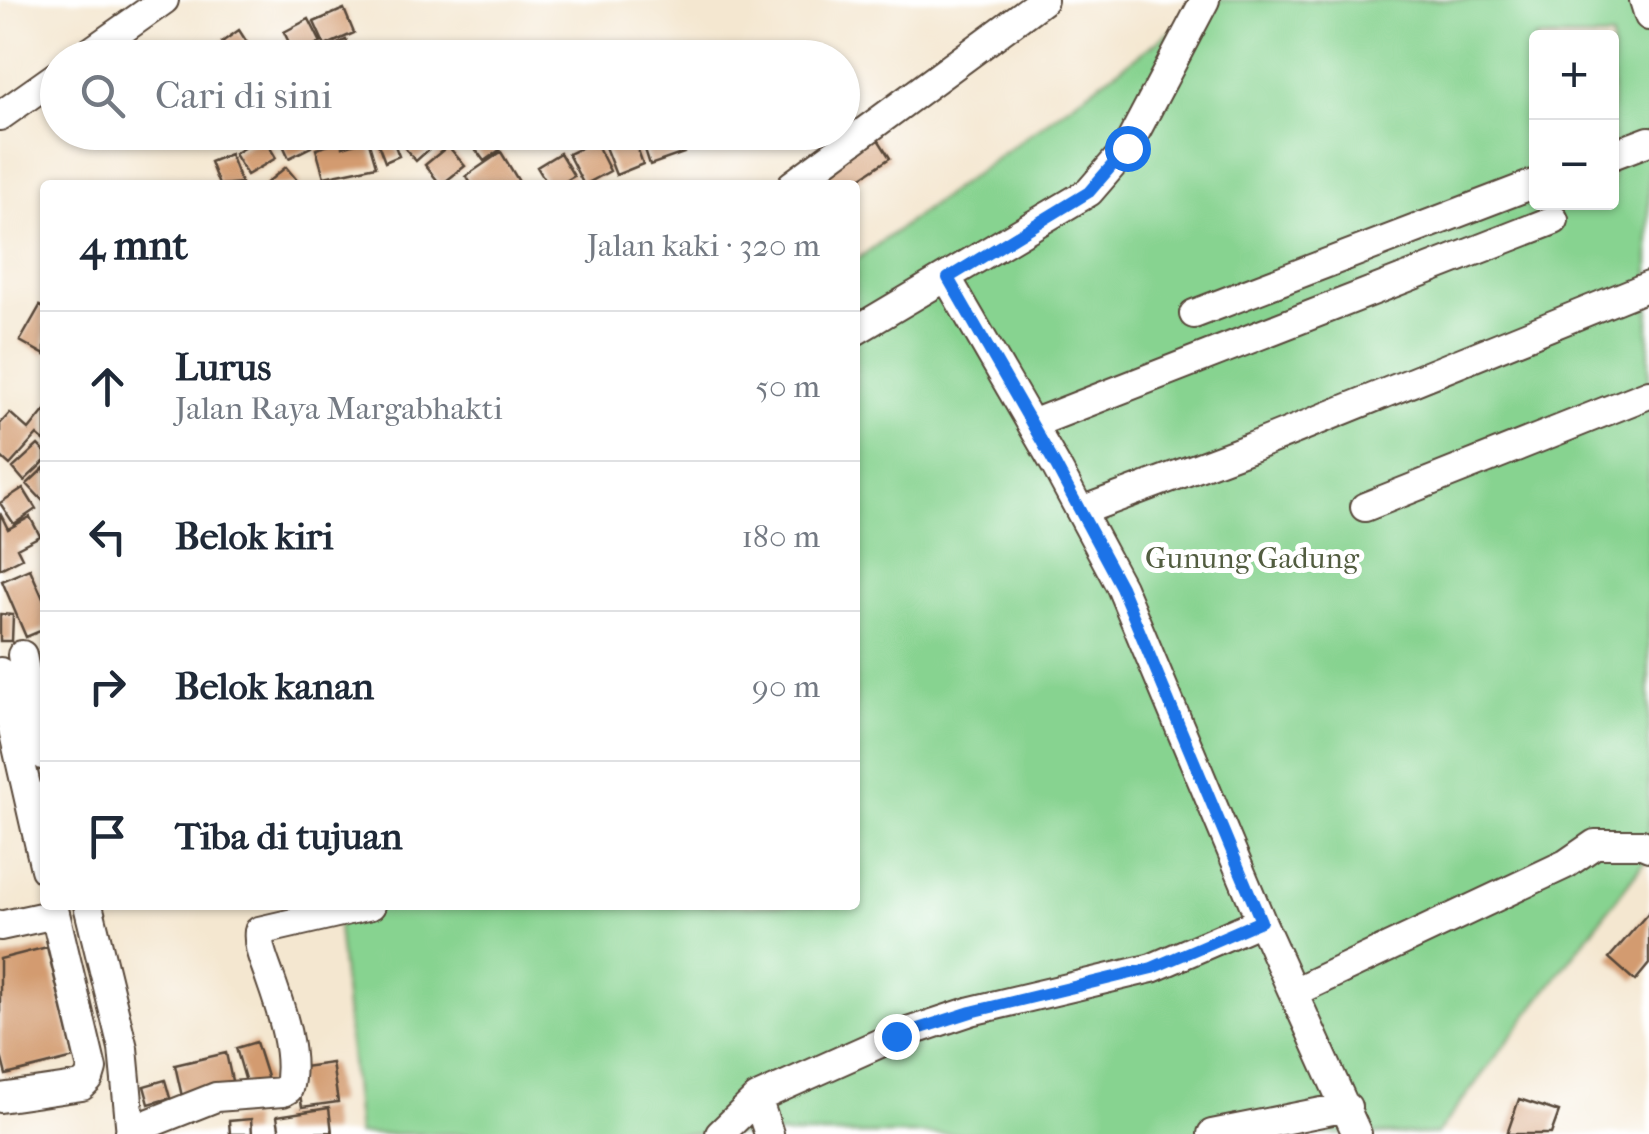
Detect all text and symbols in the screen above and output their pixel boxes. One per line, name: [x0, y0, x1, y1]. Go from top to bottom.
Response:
map controls: [1529, 30, 1619, 210]
button: +: [1529, 30, 1619, 120]
search box: [40, 40, 860, 150]
icon: search: [75, 68, 130, 123]
text: Cari di sini: [155, 73, 332, 118]
button: −: [1529, 120, 1619, 210]
route start: [1105, 126, 1151, 172]
text: 4 mnt: [80, 221, 188, 270]
text: Jalan kaki · 320 m: [587, 227, 820, 264]
text: Lurus: [175, 345, 271, 390]
icon: ahead: [80, 359, 135, 414]
text: 50 m: [755, 368, 820, 405]
text: Jalan Raya Margabhakti: [175, 390, 503, 427]
icon: left: [80, 509, 135, 564]
text: Belok kiri: [175, 514, 334, 559]
text: 180 m: [741, 518, 820, 555]
park label: Gunung Gadung: [1145, 541, 1360, 576]
icon: right: [80, 659, 135, 714]
text: Belok kanan: [175, 664, 374, 709]
text: 90 m: [752, 668, 820, 705]
icon: arrive: [80, 809, 135, 864]
text: Tiba di tujuan: [175, 814, 402, 859]
route end: [874, 1014, 920, 1060]

